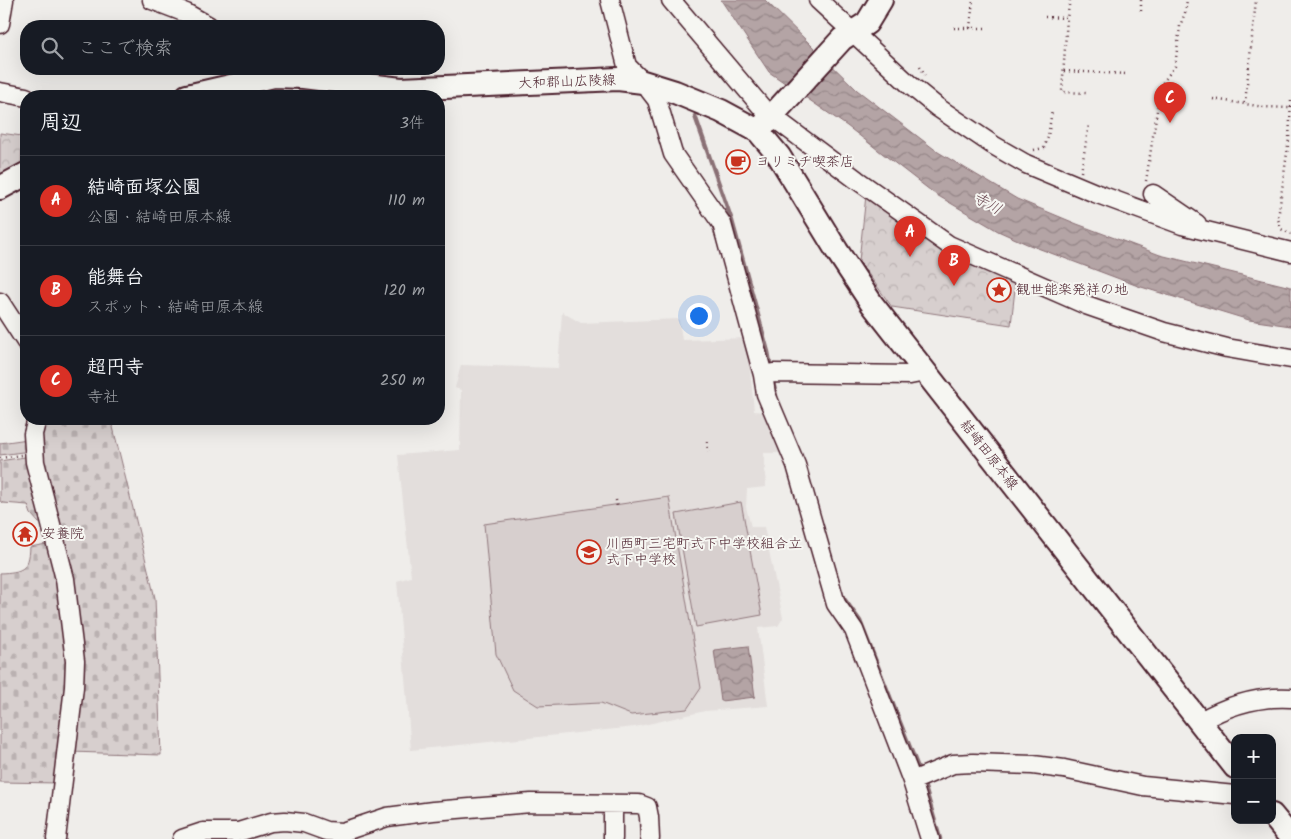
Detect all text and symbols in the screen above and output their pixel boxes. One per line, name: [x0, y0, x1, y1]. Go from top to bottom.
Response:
search box: [20, 20, 445, 75]
icon: search: [38, 34, 66, 62]
text: ここで検索: [78, 34, 173, 64]
street label: 大和郡山広陵線: [518, 69, 616, 95]
pin: C: [1154, 82, 1186, 123]
text: 周辺: [40, 107, 82, 140]
text: 3件: [400, 111, 425, 136]
cafe icon: ヨリミチ喫茶店: [725, 149, 751, 175]
place label: ヨリミチ喫茶店: [756, 151, 854, 173]
text: 結崎面塚公園: [87, 173, 201, 203]
water label: 寺川: [968, 186, 1006, 222]
text: A: [51, 188, 61, 213]
text: 110 m: [388, 188, 425, 213]
text: 公園 · 結崎田原本線: [87, 205, 232, 230]
pin: A: [894, 216, 926, 257]
pin: B: [938, 245, 970, 286]
text: 能舞台: [87, 263, 144, 293]
place icon: 観世能楽発祥の地: [986, 277, 1012, 303]
text: B: [51, 278, 61, 303]
text: 120 m: [384, 278, 425, 303]
place label: 観世能楽発祥の地: [1016, 279, 1128, 301]
text: スポット · 結崎田原本線: [87, 295, 264, 320]
your location: [686, 303, 712, 329]
text: 超円寺: [87, 353, 144, 383]
text: C: [51, 368, 61, 393]
text: 250 m: [380, 368, 425, 393]
text: 寺社: [87, 385, 119, 410]
street label: 結崎田原本線: [954, 415, 1024, 495]
temple icon: 安養院: [12, 521, 38, 547]
place label: 安養院: [42, 523, 84, 545]
place label: 川西町三宅町式下中学校組合立 式下中学校: [606, 533, 802, 571]
school or university icon: 川西町三宅町式下中学校組合立 式下中学校: [576, 539, 602, 565]
map controls: [1231, 734, 1276, 824]
button: +: [1231, 734, 1276, 779]
button: −: [1231, 779, 1276, 824]

